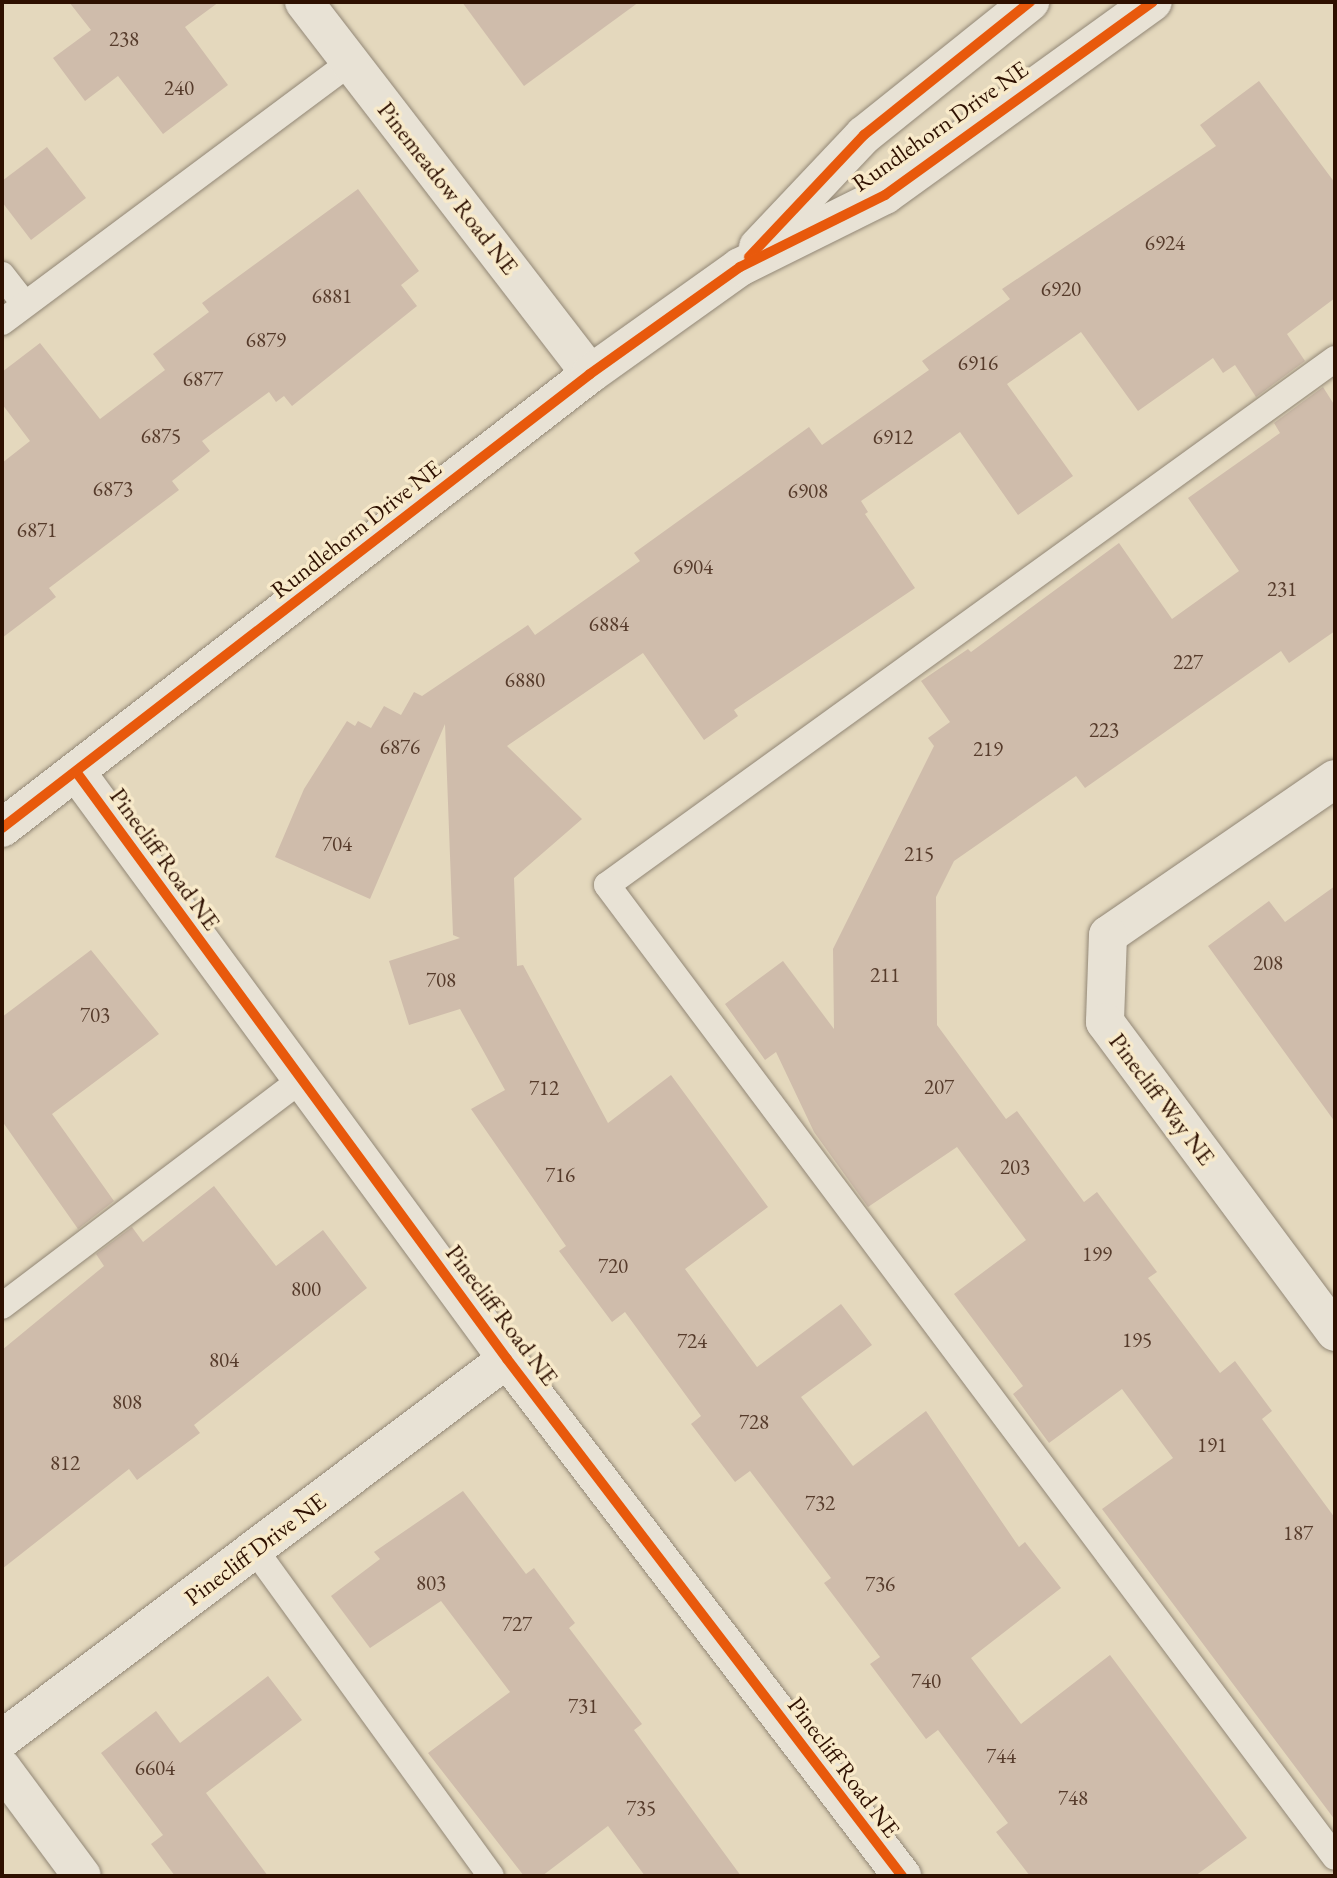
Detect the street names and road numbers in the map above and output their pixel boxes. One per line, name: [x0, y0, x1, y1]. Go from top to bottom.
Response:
street label: Rundlehorn Drive NE: [847, 55, 1033, 197]
street label: Pinemeadow Road NE: [372, 96, 524, 280]
street label: Rundlehorn Drive NE: [265, 454, 447, 604]
street label: Pinecliff Road NE: [104, 782, 226, 936]
street label: Pinecliff Way NE: [1103, 1027, 1221, 1171]
street label: Pinecliff Road NE: [440, 1239, 564, 1391]
street label: Pinecliff Drive NE: [179, 1486, 331, 1612]
street label: Pinecliff Road NE: [782, 1691, 906, 1843]

